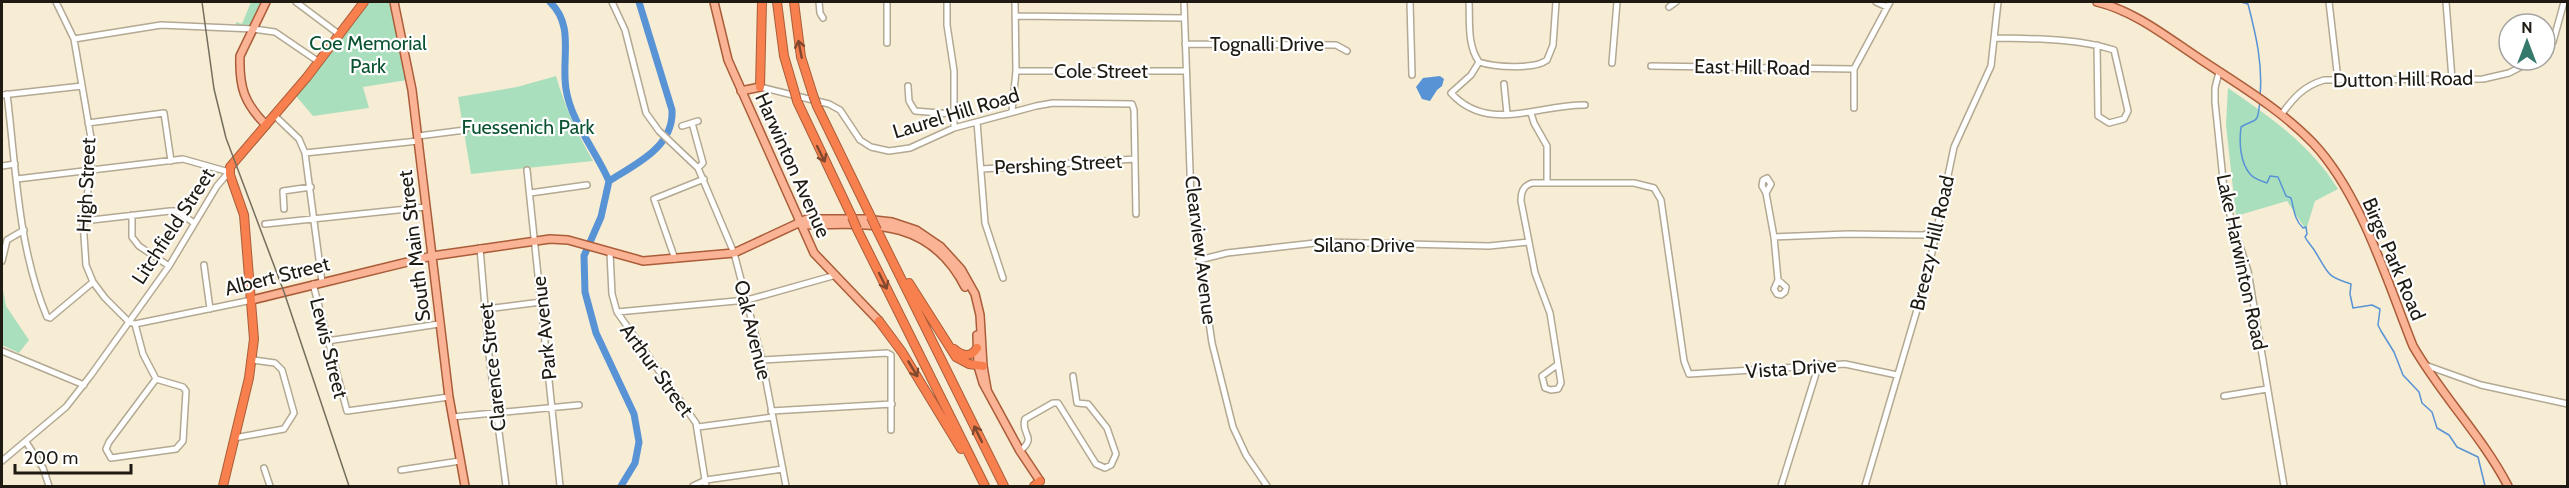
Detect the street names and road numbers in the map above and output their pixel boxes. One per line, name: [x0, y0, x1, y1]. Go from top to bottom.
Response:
street label: Tognalli Drive: [1210, 32, 1324, 56]
street label: East Hill Road: [1694, 54, 1810, 80]
street label: Cole Street: [1054, 59, 1148, 83]
street label: Dutton Hill Road: [2333, 66, 2473, 92]
street label: Laurel Hill Road: [890, 82, 1022, 144]
street label: Harwinton Avenue: [750, 89, 836, 241]
street label: High Street: [72, 137, 100, 233]
street label: Pershing Street: [993, 149, 1123, 179]
street label: Litchfield Street: [127, 163, 220, 289]
street label: South Main Street: [393, 169, 435, 323]
street label: Lake Harwinton Road: [2212, 172, 2272, 352]
street label: Breezy Hill Road: [1905, 173, 1959, 313]
street label: Clearview Avenue: [1180, 174, 1222, 326]
street label: Birge Park Road: [2357, 194, 2431, 324]
street label: Silano Drive: [1313, 233, 1415, 257]
street label: Albert Street: [222, 251, 332, 301]
street label: Park Avenue: [527, 275, 561, 381]
street label: Oak Avenue: [729, 278, 777, 382]
street label: Lewis Street: [305, 295, 353, 401]
street label: Clarence Street: [473, 301, 511, 433]
street label: Arthur Street: [615, 319, 699, 421]
street label: Vista Drive: [1745, 353, 1837, 383]

